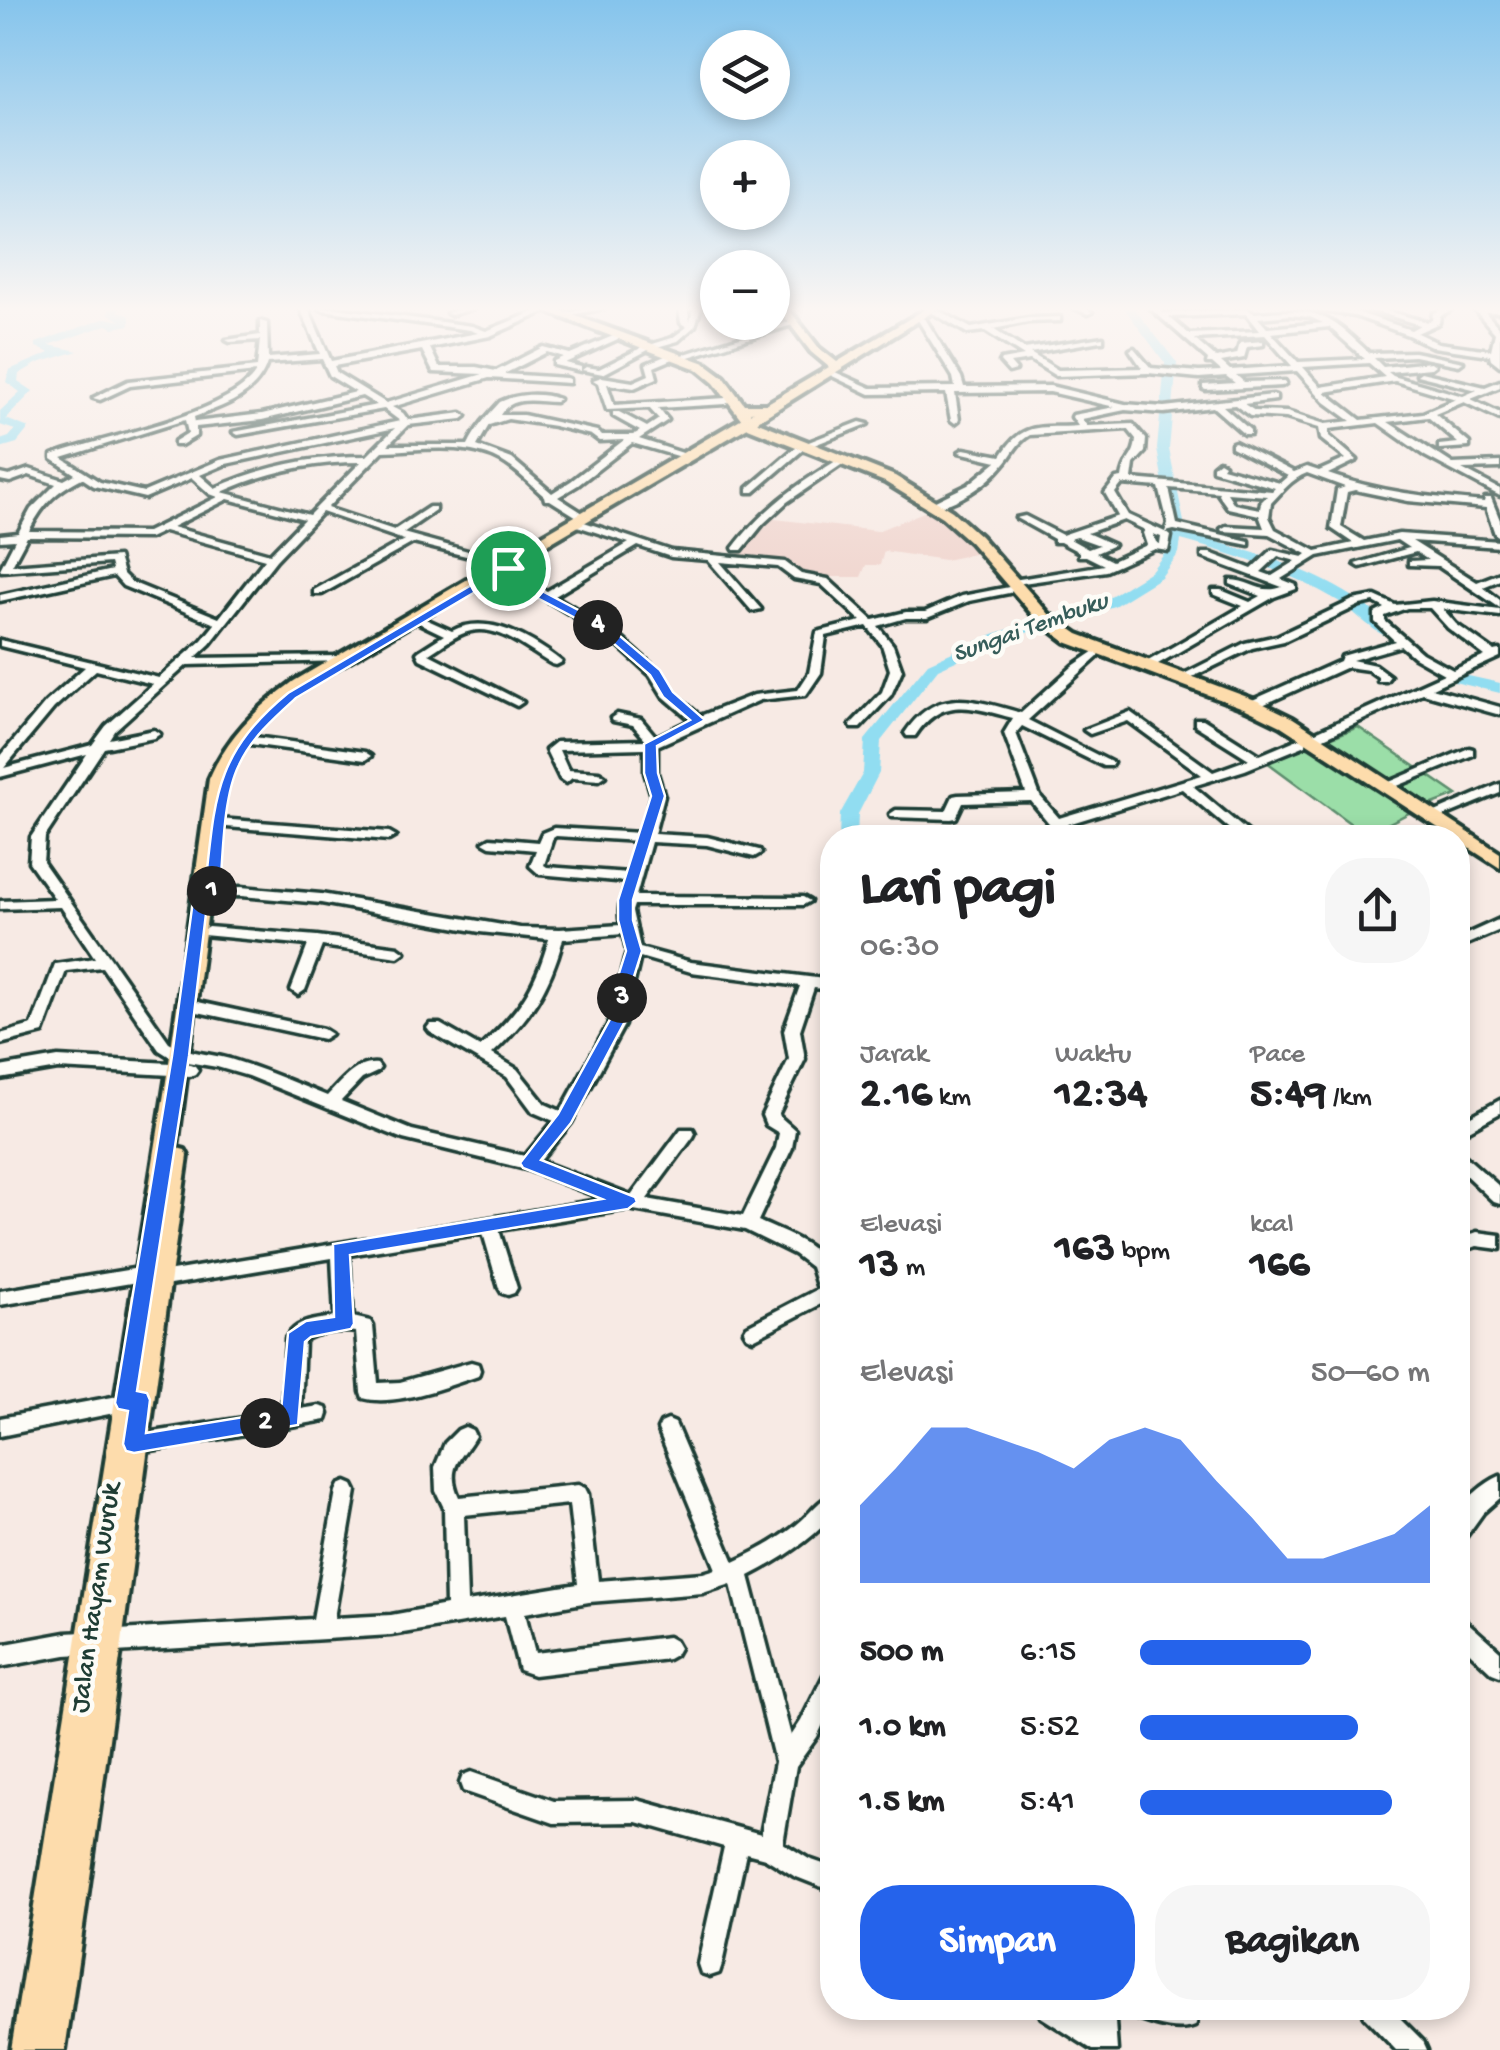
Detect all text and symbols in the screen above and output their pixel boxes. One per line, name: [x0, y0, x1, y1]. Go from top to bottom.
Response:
map controls: [700, 30, 790, 340]
button: layers: [700, 30, 790, 120]
button: +: [700, 140, 790, 230]
button: −: [700, 250, 790, 340]
pin: [466, 526, 551, 611]
icon: arrive: [481, 541, 536, 596]
water label: Sungai Tembuku: [950, 587, 1115, 670]
pin: 4: [573, 600, 623, 650]
text: 4: [591, 608, 605, 641]
button: share: [1325, 858, 1430, 963]
text: Lari pagi: [860, 859, 1056, 923]
pin: 1: [187, 866, 237, 916]
text: 1: [206, 874, 218, 907]
text: 06:30: [860, 929, 939, 967]
pin: 3: [597, 973, 647, 1023]
text: 3: [615, 981, 629, 1014]
text: Jarak: [860, 1039, 928, 1072]
text: Waktu: [1055, 1039, 1131, 1072]
text: Pace: [1250, 1039, 1305, 1072]
text: 2.16: [860, 1072, 932, 1121]
text: 12:34: [1055, 1072, 1147, 1121]
text: 5:49: [1250, 1072, 1326, 1121]
text: km: [932, 1082, 971, 1115]
text: /km: [1326, 1082, 1372, 1115]
text: Elevasi: [860, 1209, 942, 1242]
text: kcal: [1250, 1209, 1294, 1242]
text: 163: [1055, 1226, 1115, 1275]
text: bpm: [1115, 1236, 1170, 1269]
text: 13: [860, 1242, 899, 1291]
text: 166: [1250, 1242, 1310, 1291]
text: m: [899, 1252, 925, 1285]
text: Elevasi: [860, 1355, 954, 1393]
text: 50–60 m: [1311, 1355, 1430, 1393]
pin: 2: [240, 1398, 290, 1448]
text: 2: [258, 1406, 272, 1439]
street label: Jalan Hayam Wuruk: [65, 1478, 130, 1715]
text: 500 m: [860, 1634, 943, 1672]
text: 6:15: [1020, 1634, 1076, 1672]
text: 1.0 km: [860, 1709, 946, 1747]
text: 5:52: [1020, 1709, 1079, 1747]
text: 1.5 km: [860, 1784, 944, 1822]
text: 5:41: [1020, 1784, 1075, 1822]
button: Simpan: [860, 1885, 1135, 2000]
button: Bagikan: [1155, 1885, 1430, 2000]

